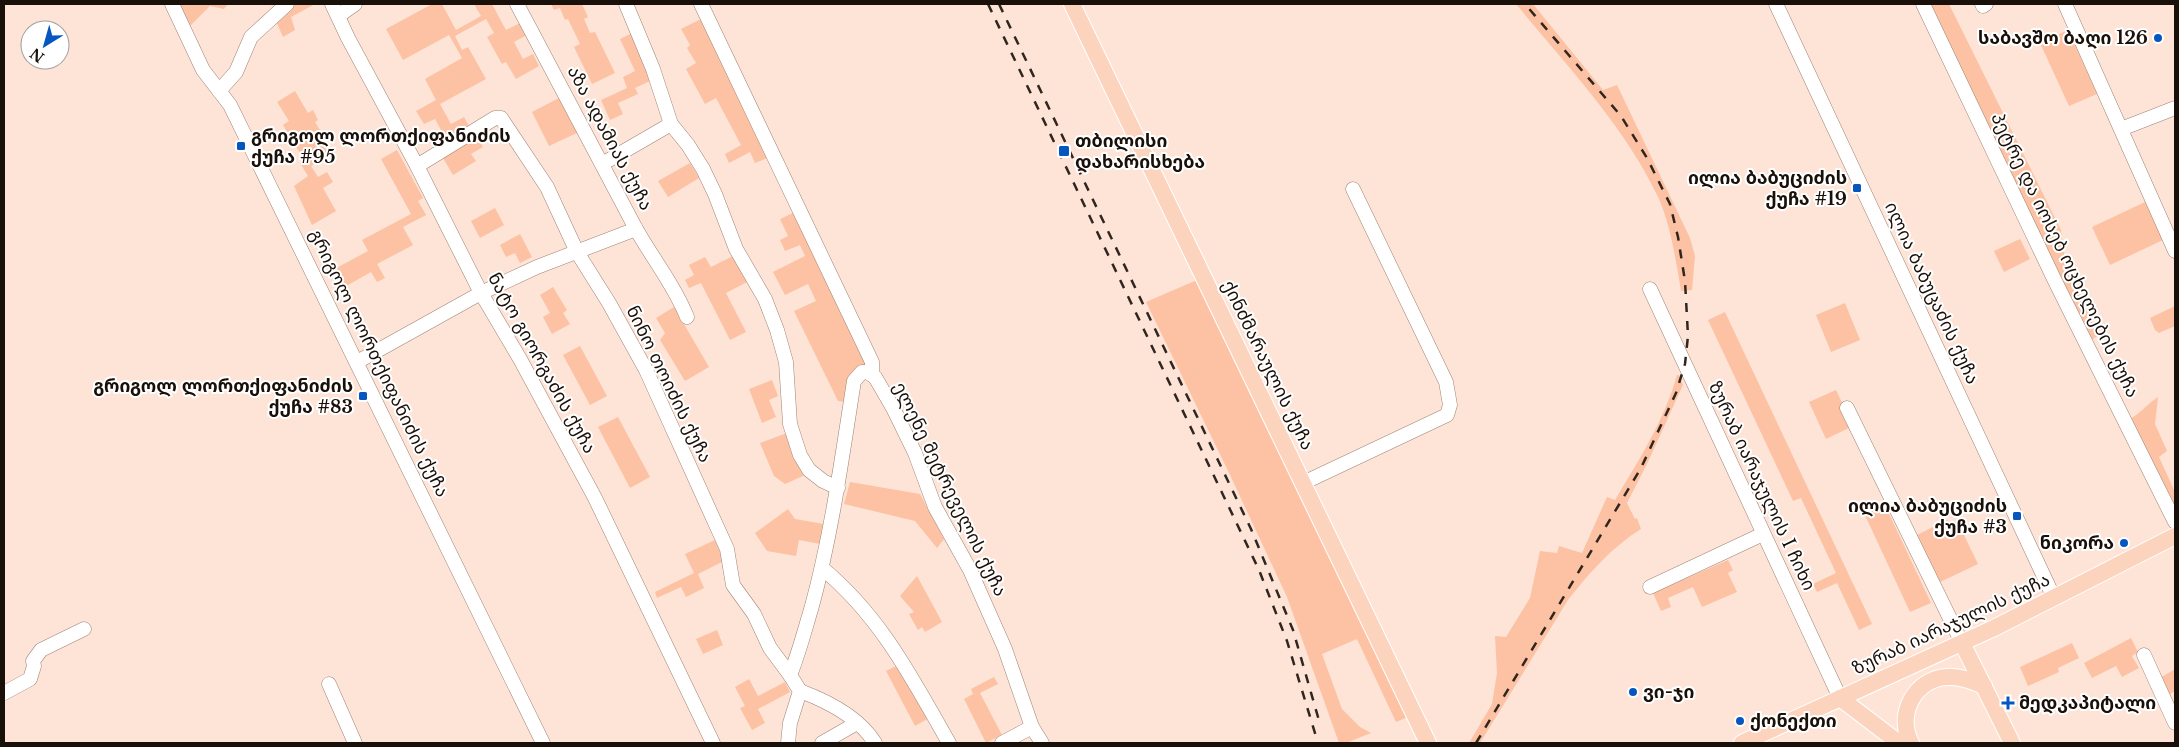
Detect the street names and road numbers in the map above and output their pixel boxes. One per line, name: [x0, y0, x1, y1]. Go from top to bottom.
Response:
street label: აზა ადამიას ქუჩა: [563, 62, 657, 214]
street label: პეტრე და იოსებ ოცხელების ქუჩა: [1986, 109, 2144, 401]
street label: ილია ბაბუცაძის ქუჩა: [1880, 198, 1984, 388]
street label: გრიგოლ ლორთქიფანიძის ქუჩა: [304, 226, 454, 500]
street label: ნატო გიორგაძის ქუჩა: [483, 269, 601, 457]
street label: ქინძმარაულის ქუჩა: [1217, 276, 1319, 454]
street label: ნინო თოიძის ქუჩა: [621, 302, 717, 466]
street label: ელენე მეტრეველის ქუჩა: [888, 378, 1012, 600]
street label: ზურაბ იარაჯულის I ჩიხი: [1704, 378, 1820, 594]
street label: ზურაბ იარაჯულის ქუჩა: [1849, 569, 2053, 679]

